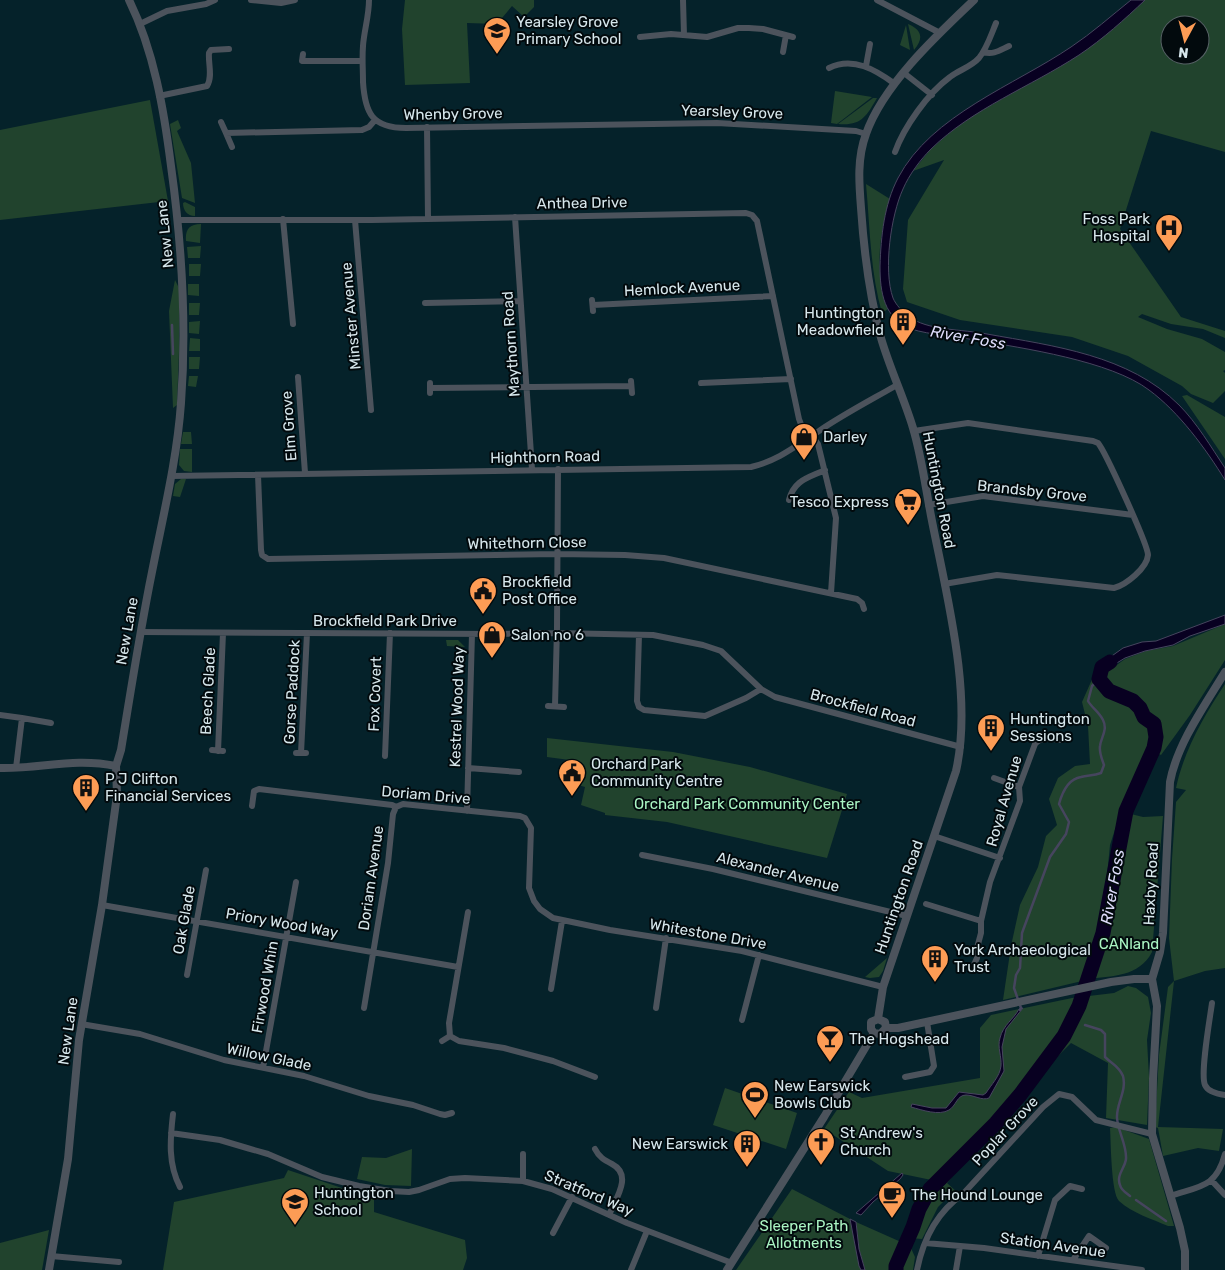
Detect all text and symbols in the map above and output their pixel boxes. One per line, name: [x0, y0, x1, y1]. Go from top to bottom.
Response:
place label: Yearsley Grove Primary School: [516, 13, 621, 48]
north arrow: [1160, 15, 1210, 65]
school or university icon: Yearsley Grove Primary School: [482, 16, 512, 55]
text: N: [1177, 43, 1190, 61]
street label: Yearsley Grove: [681, 101, 783, 123]
street label: Whenby Grove: [403, 104, 503, 124]
street label: Anthea Drive: [537, 193, 627, 213]
street label: New Lane: [152, 199, 178, 269]
place label: Foss Park Hospital: [1083, 210, 1150, 245]
hospital icon: Foss Park Hospital: [1154, 213, 1184, 252]
street label: Minster Avenue: [337, 262, 365, 370]
street label: Hemlock Avenue: [623, 276, 741, 300]
street label: Maythorn Road: [498, 291, 524, 397]
place label: Huntington Meadowfield: [797, 304, 884, 339]
building icon: Huntington Meadowfield: [888, 307, 918, 346]
water label: River Foss: [929, 322, 1007, 353]
street label: Elm Grove: [278, 390, 300, 462]
shop icon: Darley: [789, 422, 819, 461]
place label: Darley: [823, 428, 867, 446]
street label: Huntington Road: [919, 430, 959, 550]
street label: Highthorn Road: [490, 447, 600, 467]
street label: Brandsby Grove: [976, 476, 1088, 506]
supermarket icon: Tesco Express: [893, 487, 923, 526]
place label: Tesco Express: [790, 493, 889, 511]
street label: Whitethorn Close: [467, 533, 587, 553]
place label: Brockfield Post Office: [502, 573, 577, 608]
public building icon: Brockfield Post Office: [468, 576, 498, 615]
street label: New Lane: [112, 596, 142, 666]
street label: Brockfield Park Drive: [313, 612, 457, 630]
shop icon: Salon no 6: [477, 620, 507, 659]
place label: Salon no 6: [511, 626, 584, 644]
street label: Gorse Paddock: [280, 639, 304, 745]
street label: Kestrel Wood Way: [446, 646, 468, 768]
street label: Beech Glade: [197, 647, 219, 735]
street label: Fox Covert: [365, 656, 385, 732]
street label: Brockfield Road: [808, 685, 918, 731]
place label: Huntington Sessions: [1010, 710, 1090, 745]
building icon: Huntington Sessions: [976, 713, 1006, 752]
street label: Royal Avenue: [982, 753, 1026, 849]
place label: Orchard Park Community Centre: [591, 755, 723, 790]
public building icon: Orchard Park Community Centre: [557, 758, 587, 797]
place label: P J Clifton Financial Services: [105, 770, 231, 805]
building icon: P J Clifton Financial Services: [71, 773, 101, 812]
street label: Doriam Drive: [381, 782, 471, 808]
park label: Orchard Park Community Center: [634, 795, 860, 813]
street label: Doriam Avenue: [355, 824, 387, 932]
street label: Huntington Road: [871, 838, 927, 956]
street label: Haxby Road: [1140, 842, 1162, 926]
street label: Alexander Avenue: [715, 848, 841, 896]
water label: River Foss: [1097, 848, 1128, 926]
street label: Oak Glade: [169, 884, 199, 956]
street label: Priory Wood Way: [224, 904, 340, 942]
street label: Whitestone Drive: [648, 915, 768, 953]
park label: CANland: [1099, 935, 1159, 953]
street label: Firwood Whin: [248, 939, 282, 1035]
place label: York Archaeological Trust: [954, 941, 1091, 976]
building icon: York Archaeological Trust: [920, 944, 950, 983]
street label: New Lane: [54, 996, 82, 1066]
bar icon: The Hogshead: [815, 1024, 845, 1063]
place label: The Hogshead: [849, 1030, 949, 1048]
street label: Willow Glade: [225, 1039, 313, 1075]
place label: New Earswick Bowls Club: [774, 1077, 870, 1112]
sports icon: New Earswick Bowls Club: [740, 1080, 770, 1119]
street label: Poplar Grove: [968, 1092, 1042, 1170]
place label: St Andrew's Church: [840, 1124, 923, 1159]
church icon: St Andrew's Church: [806, 1127, 836, 1166]
building icon: New Earswick: [732, 1129, 762, 1168]
place label: New Earswick: [632, 1135, 728, 1153]
street label: Stratford Way: [542, 1166, 636, 1220]
cafe icon: The Hound Lounge: [877, 1180, 907, 1219]
place label: Huntington School: [314, 1184, 394, 1219]
place label: The Hound Lounge: [911, 1186, 1043, 1204]
school or university icon: Huntington School: [280, 1187, 310, 1226]
park label: Sleeper Path Allotments: [760, 1217, 848, 1252]
street label: Station Avenue: [999, 1229, 1107, 1261]

